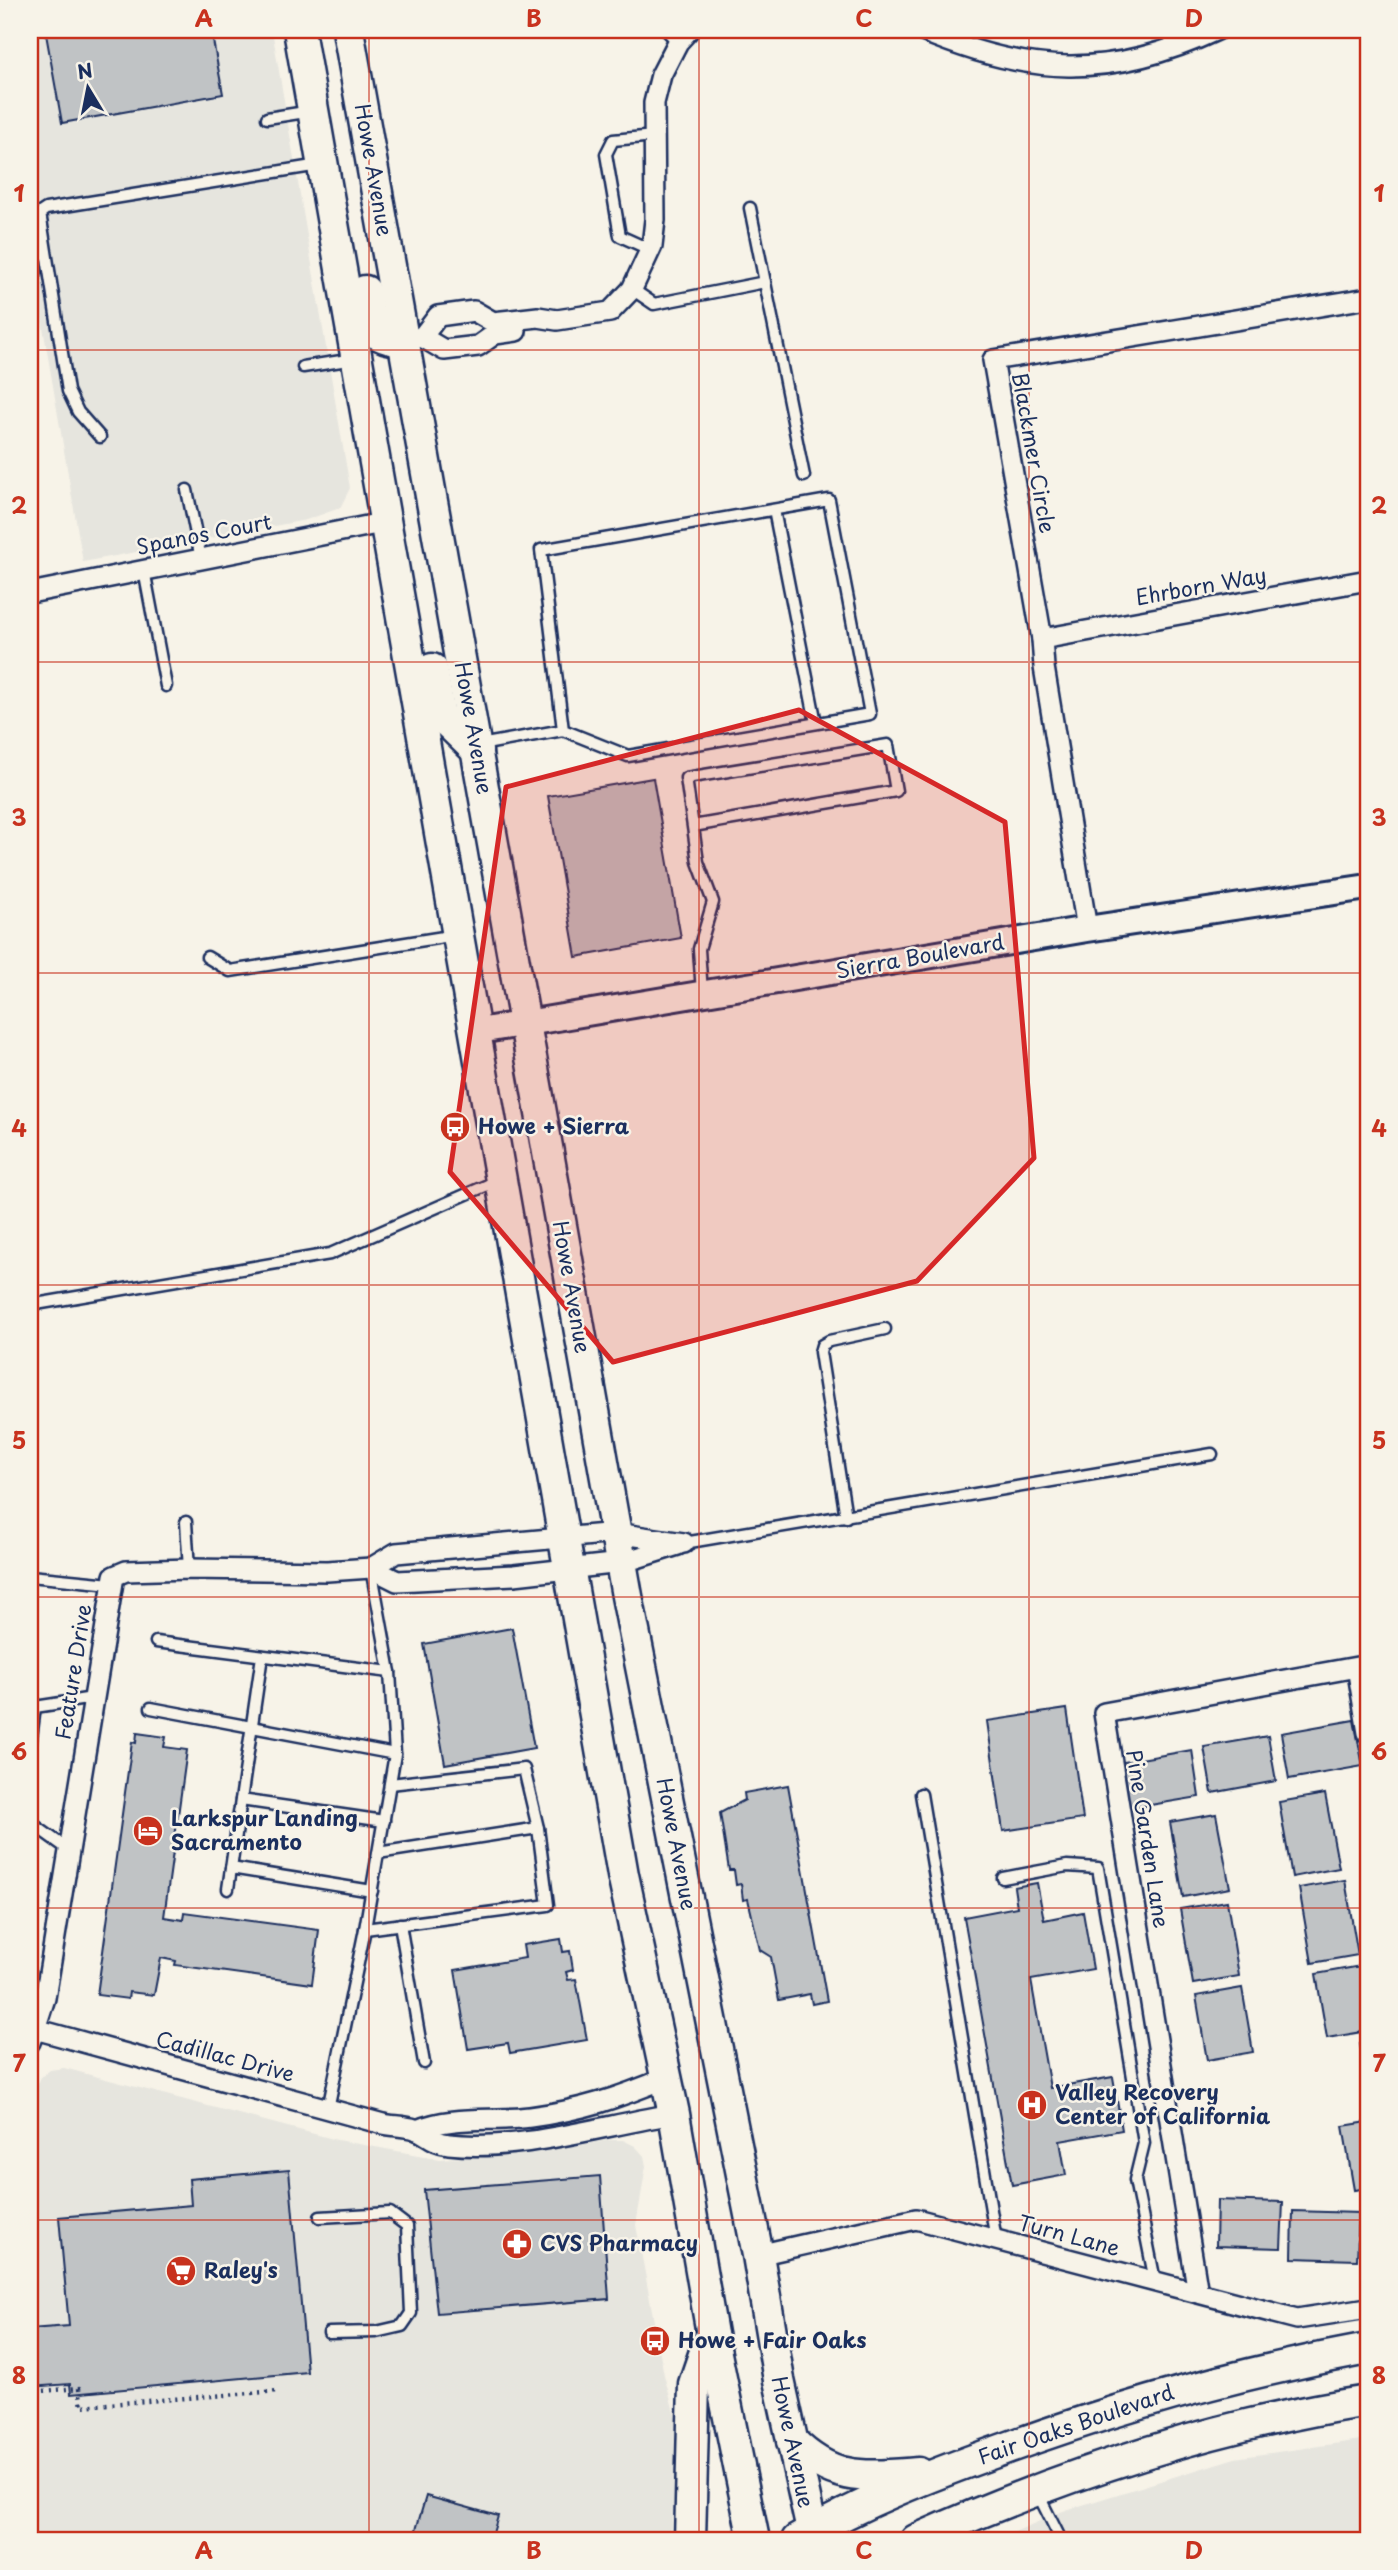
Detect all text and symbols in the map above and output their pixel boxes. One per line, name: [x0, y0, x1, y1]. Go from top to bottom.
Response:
text: A: [195, 0, 213, 35]
text: B: [526, 0, 542, 35]
text: C: [855, 0, 873, 35]
text: D: [1185, 0, 1203, 35]
north arrow: [52, 52, 122, 122]
text: N: [75, 55, 95, 85]
street label: Howe Avenue: [348, 101, 402, 238]
text: 1: [14, 175, 25, 210]
text: 1: [1374, 175, 1385, 210]
street label: Blackmer Circle: [1005, 370, 1065, 536]
text: 2: [11, 487, 27, 522]
text: 2: [1371, 487, 1387, 522]
street label: Spanos Court: [133, 504, 274, 562]
street label: Ehrborn Way: [1133, 558, 1269, 612]
street label: Howe Avenue: [448, 659, 502, 796]
text: 3: [11, 799, 27, 834]
text: 3: [1371, 799, 1387, 834]
street label: Sierra Boulevard: [833, 924, 1007, 986]
place label: Howe + Sierra: [478, 1109, 629, 1141]
text: 4: [11, 1110, 27, 1145]
bus stop icon: Howe + Sierra: [438, 1110, 472, 1144]
text: 4: [1371, 1110, 1387, 1145]
street label: Howe Avenue: [546, 1218, 600, 1355]
text: 5: [12, 1422, 26, 1457]
text: 5: [1372, 1422, 1386, 1457]
street label: Feature Drive: [45, 1601, 99, 1742]
text: 6: [11, 1733, 27, 1768]
text: 6: [1371, 1733, 1387, 1768]
street label: Pine Garden Lane: [1119, 1747, 1179, 1930]
street label: Howe Avenue: [649, 1775, 706, 1912]
place label: Larkspur Landing Sacramento: [171, 1801, 358, 1857]
hotel icon: Larkspur Landing Sacramento: [131, 1814, 165, 1848]
street label: Cadillac Drive: [153, 2021, 298, 2089]
text: 7: [12, 2045, 26, 2080]
text: 7: [1372, 2045, 1386, 2080]
place label: Valley Recovery Center of California: [1055, 2075, 1271, 2131]
hospital icon: Valley Recovery Center of California: [1015, 2088, 1049, 2122]
street label: Turn Lane: [1015, 2205, 1124, 2263]
place label: CVS Pharmacy: [540, 2226, 698, 2258]
pharmacy icon: CVS Pharmacy: [500, 2227, 534, 2261]
place label: Raley's: [204, 2253, 278, 2285]
supermarket icon: Raley's: [164, 2254, 198, 2288]
place label: Howe + Fair Oaks: [678, 2323, 866, 2355]
bus stop icon: Howe + Fair Oaks: [638, 2324, 672, 2358]
text: 8: [12, 2357, 26, 2392]
text: 8: [1372, 2357, 1386, 2392]
street label: Howe Avenue: [764, 2373, 824, 2510]
street label: Fair Oaks Boulevard: [973, 2375, 1178, 2472]
text: A: [195, 2532, 213, 2567]
text: B: [526, 2532, 542, 2567]
text: C: [855, 2532, 873, 2567]
text: D: [1185, 2532, 1203, 2567]

